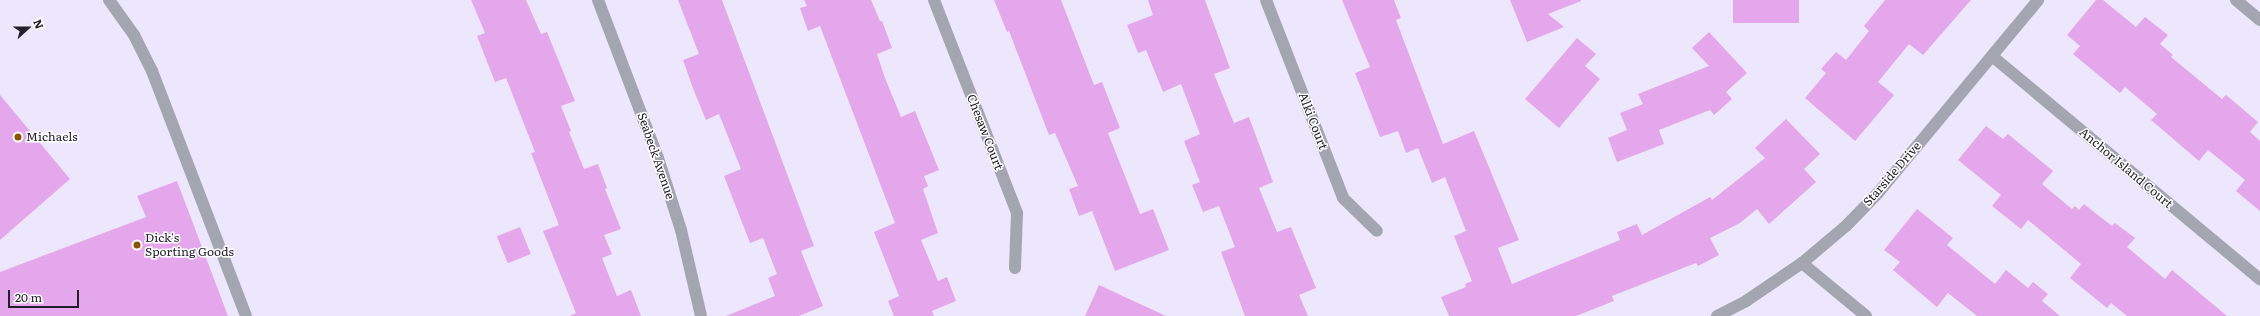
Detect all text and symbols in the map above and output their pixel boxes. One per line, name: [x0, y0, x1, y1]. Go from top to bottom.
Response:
north arrow: [8, 8, 48, 48]
text: N: [30, 17, 48, 31]
street label: Alki Court: [1296, 90, 1330, 152]
street label: Chesaw Court: [964, 92, 1006, 172]
street label: Seabeck Avenue: [634, 111, 678, 201]
street label: Anchor Island Court: [2077, 125, 2175, 211]
place label: Michaels: [26, 130, 78, 144]
marker: Michaels: [13, 132, 23, 142]
street label: Starside Drive: [1860, 139, 1924, 209]
place label: Dick's Sporting Goods: [145, 231, 234, 259]
marker: Dick's Sporting Goods: [132, 240, 142, 250]
scale bar: [10, 282, 81, 308]
text: 20 m: [15, 288, 42, 306]

